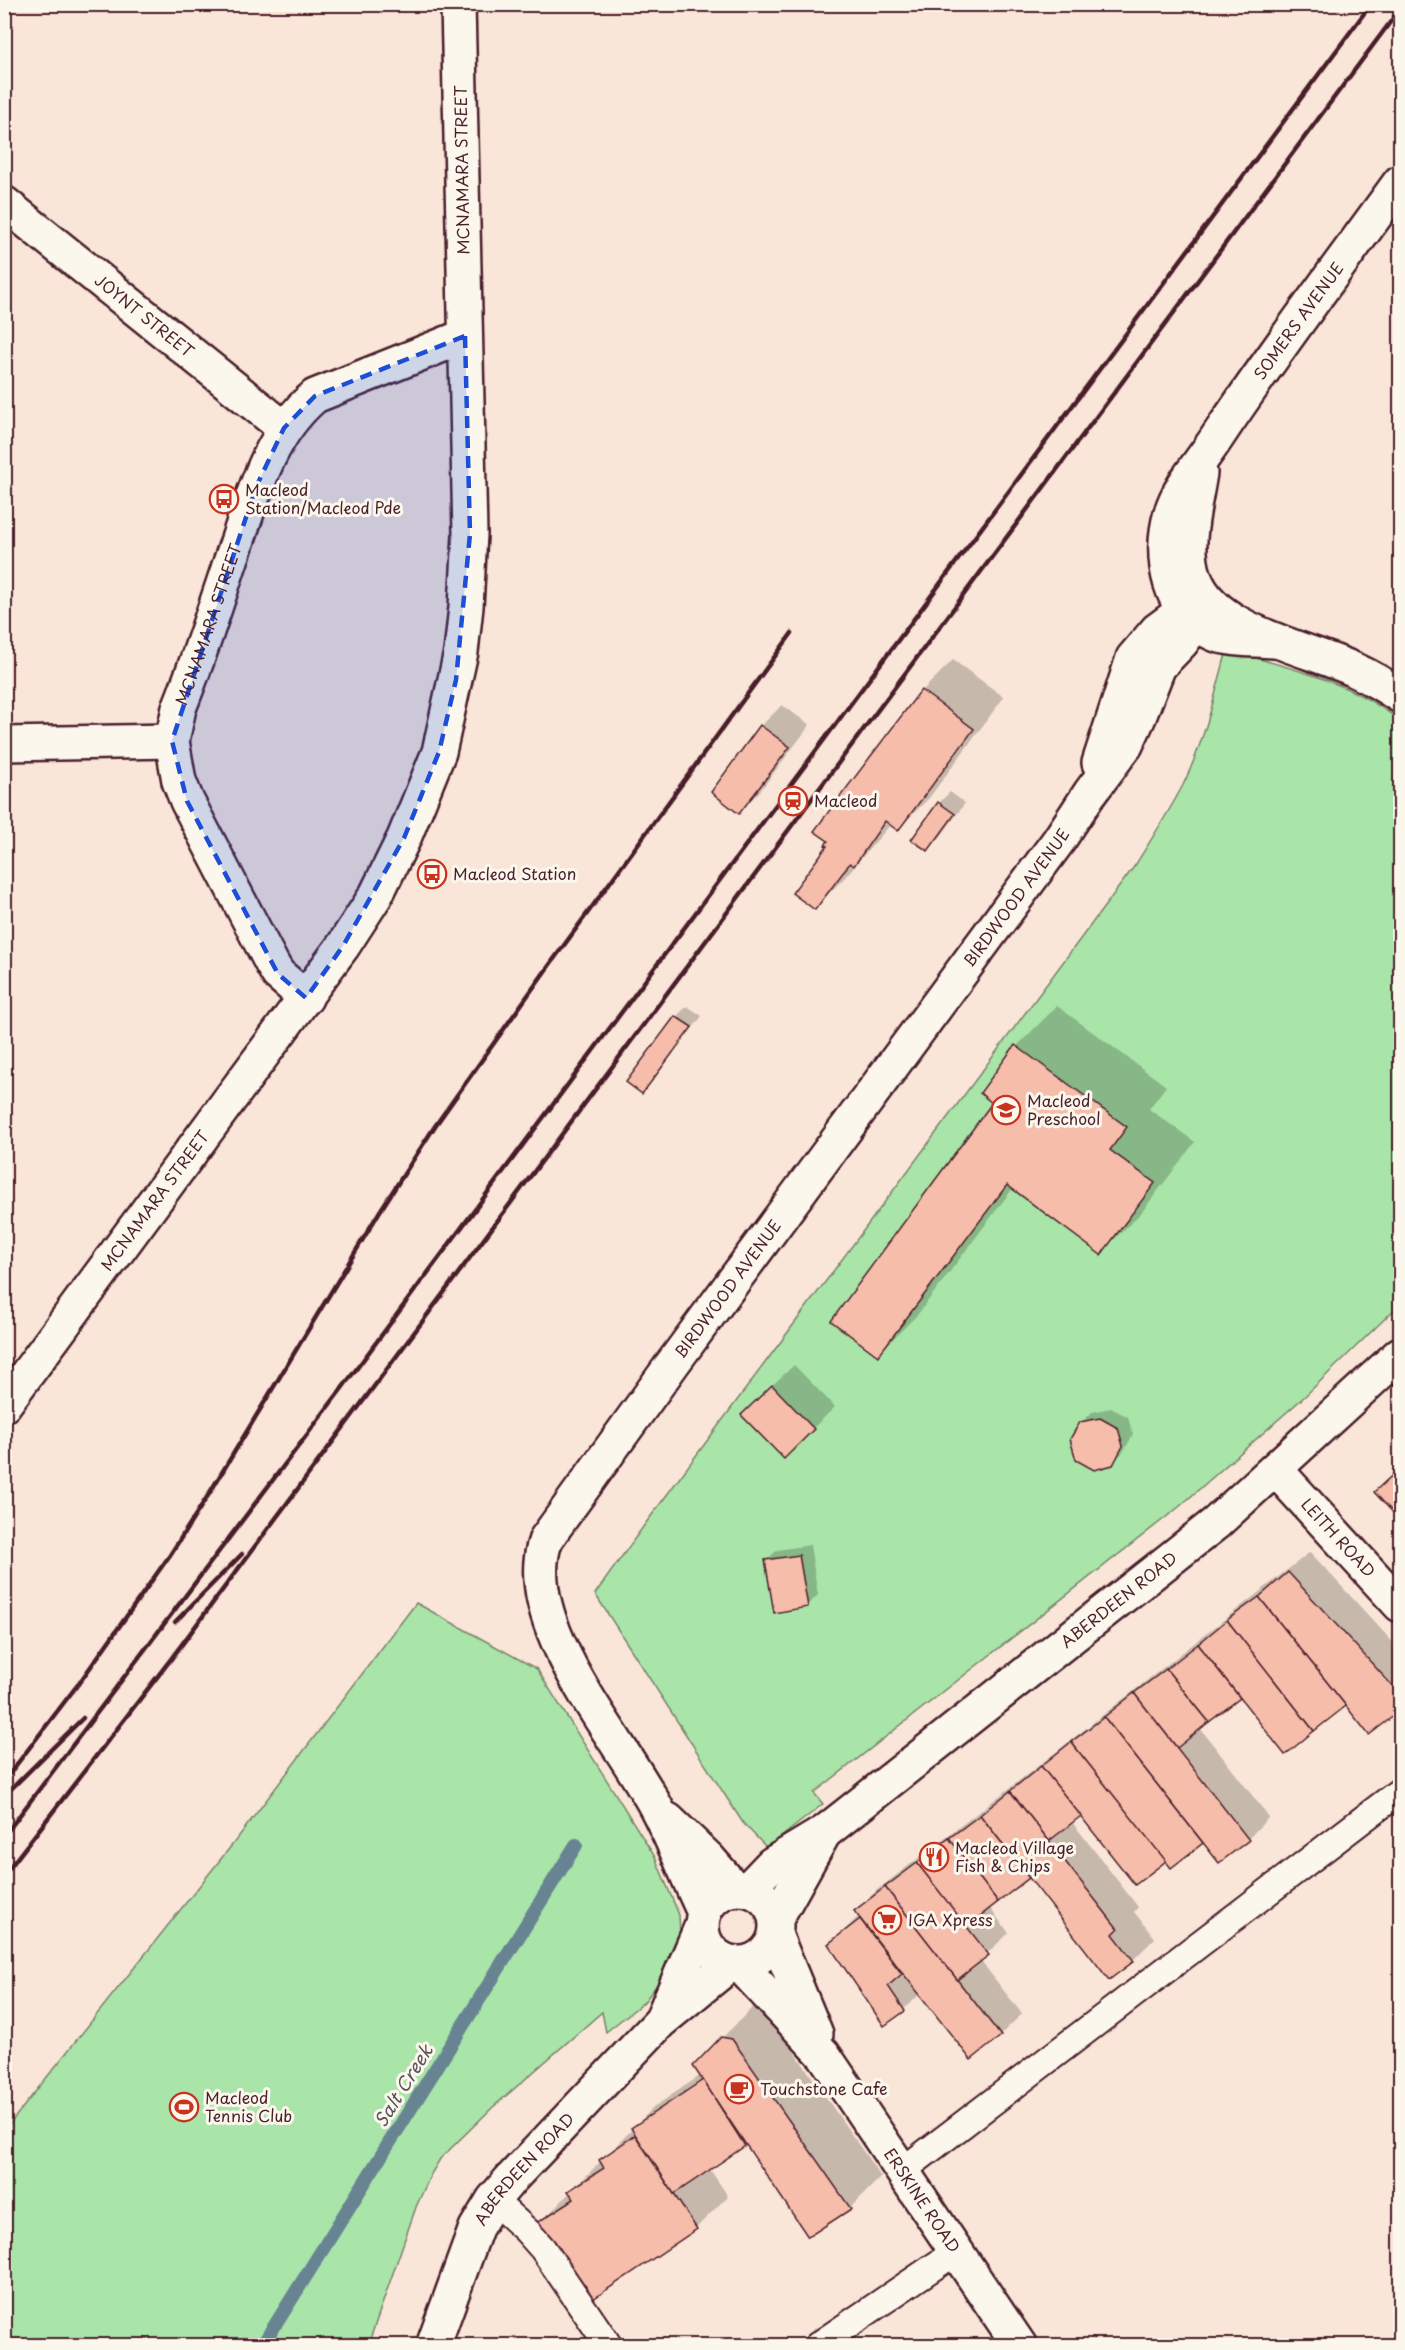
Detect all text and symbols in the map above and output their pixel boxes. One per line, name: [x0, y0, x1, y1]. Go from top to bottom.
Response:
street label: MCNAMARA STREET: [448, 85, 474, 255]
street label: SOMERS AVENUE: [1247, 257, 1349, 384]
street label: JOYNT STREET: [90, 268, 200, 362]
place label: Macleod Station/Macleod Pde: [245, 477, 401, 519]
bus stop icon: Macleod Station/Macleod Pde: [208, 483, 240, 515]
street label: MCNAMARA STREET: [168, 540, 247, 708]
station icon: Macleod: [777, 785, 809, 817]
place label: Macleod: [814, 788, 877, 812]
street label: BIRDWOOD AVENUE: [956, 823, 1075, 971]
bus stop icon: Macleod Station: [416, 858, 448, 890]
place label: Macleod Station: [453, 861, 576, 885]
place label: Macleod Preschool: [1027, 1088, 1101, 1130]
school or university icon: Macleod Preschool: [990, 1094, 1022, 1126]
street label: MCNAMARA STREET: [94, 1125, 214, 1275]
street label: BIRDWOOD AVENUE: [668, 1214, 786, 1362]
street label: LEITH ROAD: [1296, 1492, 1382, 1582]
street label: ABERDEEN ROAD: [1055, 1545, 1182, 1653]
place label: Macleod Village Fish & Chips: [955, 1835, 1074, 1877]
restaurant icon: Macleod Village Fish & Chips: [918, 1841, 950, 1873]
supermarket icon: IGA Xpress: [871, 1904, 903, 1936]
place label: IGA Xpress: [908, 1907, 993, 1931]
water label: Salt Creek: [367, 2038, 439, 2132]
cafe icon: Touchstone Cafe: [723, 2073, 755, 2105]
place label: Touchstone Cafe: [760, 2076, 888, 2100]
place label: Macleod Tennis Club: [205, 2085, 292, 2127]
sports icon: Macleod Tennis Club: [168, 2091, 200, 2123]
street label: ABERDEEN ROAD: [468, 2107, 579, 2229]
street label: ERSKINE ROAD: [879, 2143, 967, 2257]

